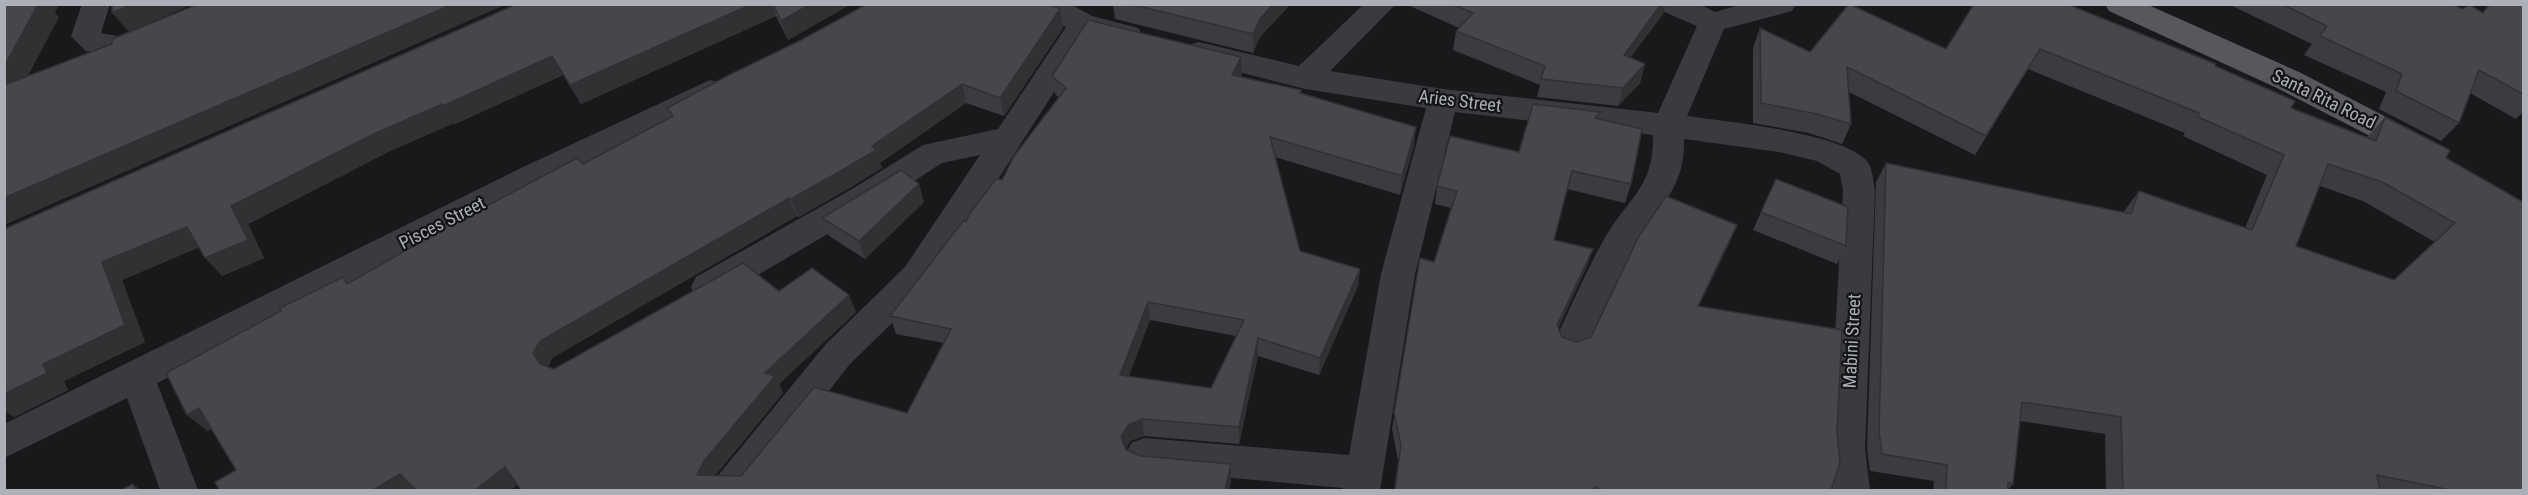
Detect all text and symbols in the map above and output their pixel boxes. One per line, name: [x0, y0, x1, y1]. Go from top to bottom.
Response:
street label: Santa Rita Road: [2269, 64, 2379, 133]
street label: Aries Street: [1418, 85, 1503, 116]
street label: Pisces Street: [395, 192, 488, 253]
street label: Mabini Street: [1839, 293, 1864, 389]

